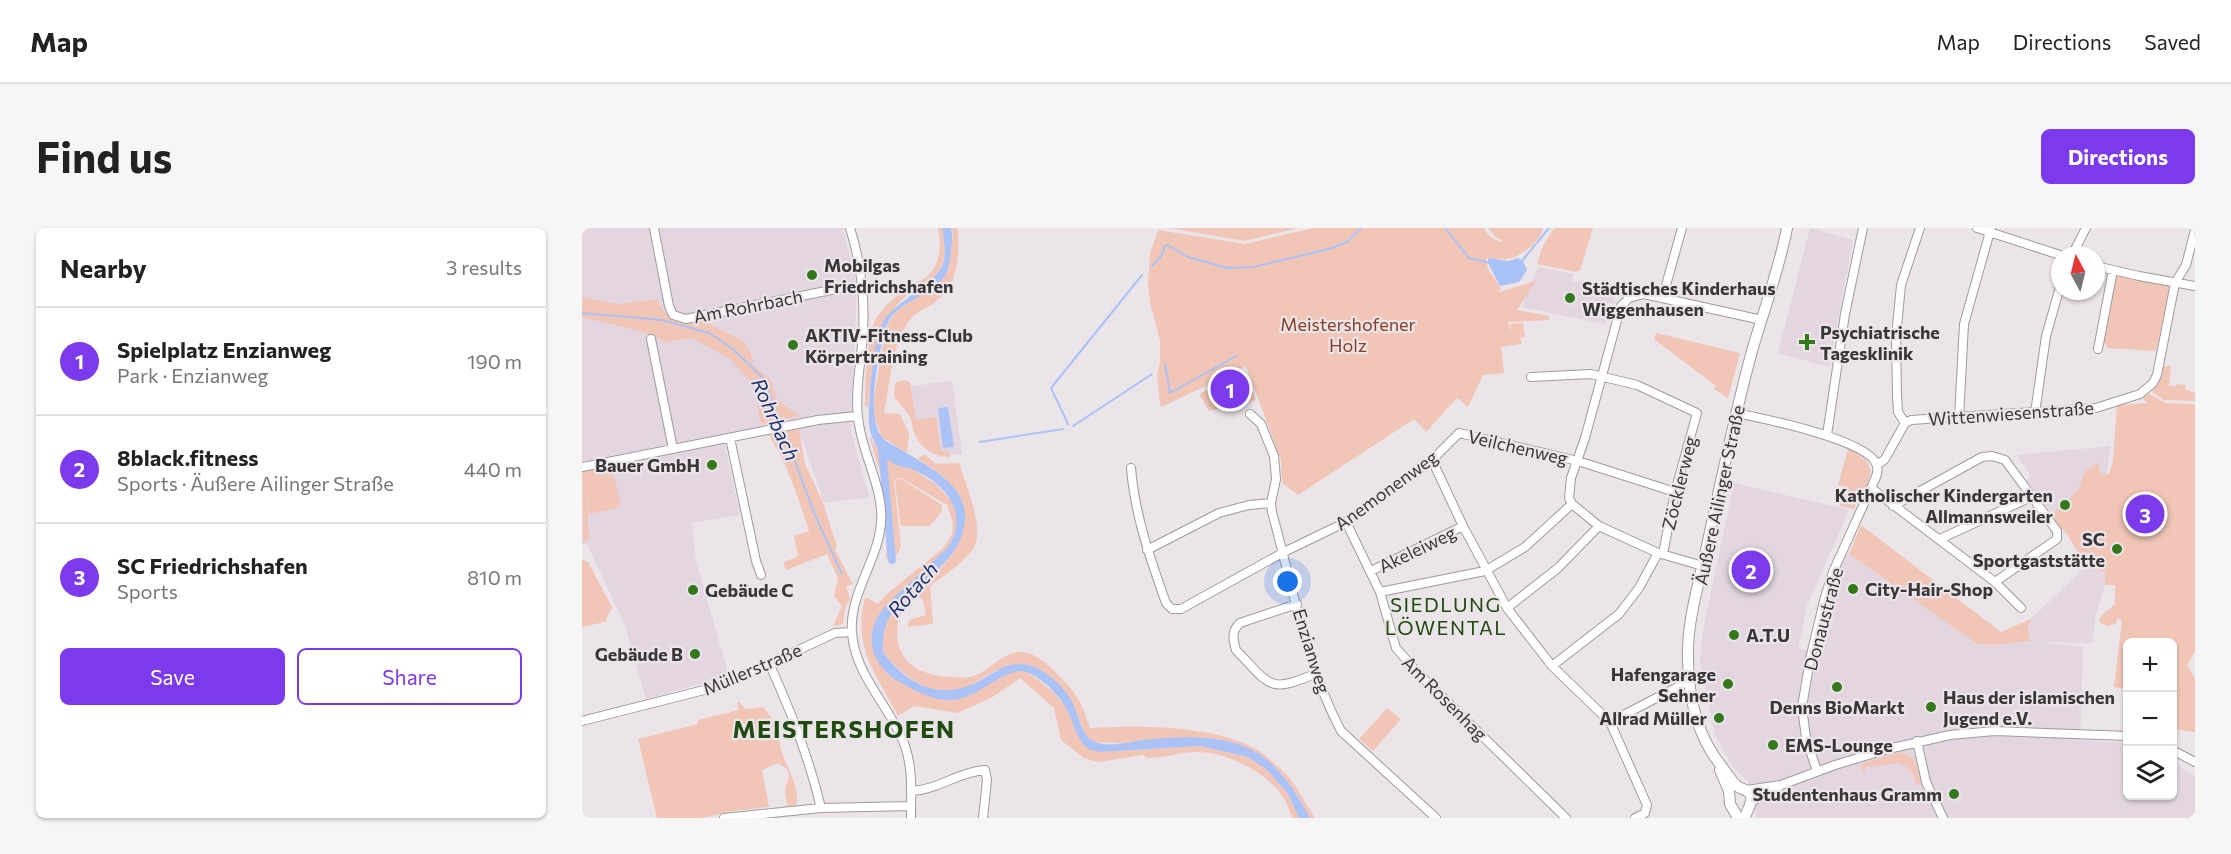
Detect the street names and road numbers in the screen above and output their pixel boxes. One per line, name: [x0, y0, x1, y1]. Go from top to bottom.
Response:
street label: Am Rohrbach: [692, 285, 804, 327]
street label: Wittenwiesenstraße: [1927, 396, 2095, 430]
street label: Äußere Ailinger Straße: [1689, 403, 1749, 587]
street label: Veilchenweg: [1466, 425, 1570, 469]
street label: Zöcklerweg: [1657, 433, 1701, 532]
street label: Anemonenweg: [1330, 445, 1442, 535]
street label: Akeleiweg: [1375, 521, 1459, 577]
street label: Donaustraße: [1799, 565, 1847, 673]
street label: Enzianweg: [1289, 606, 1335, 696]
street label: Müllerstraße: [699, 638, 805, 700]
street label: Am Rosenhag: [1398, 651, 1492, 745]

